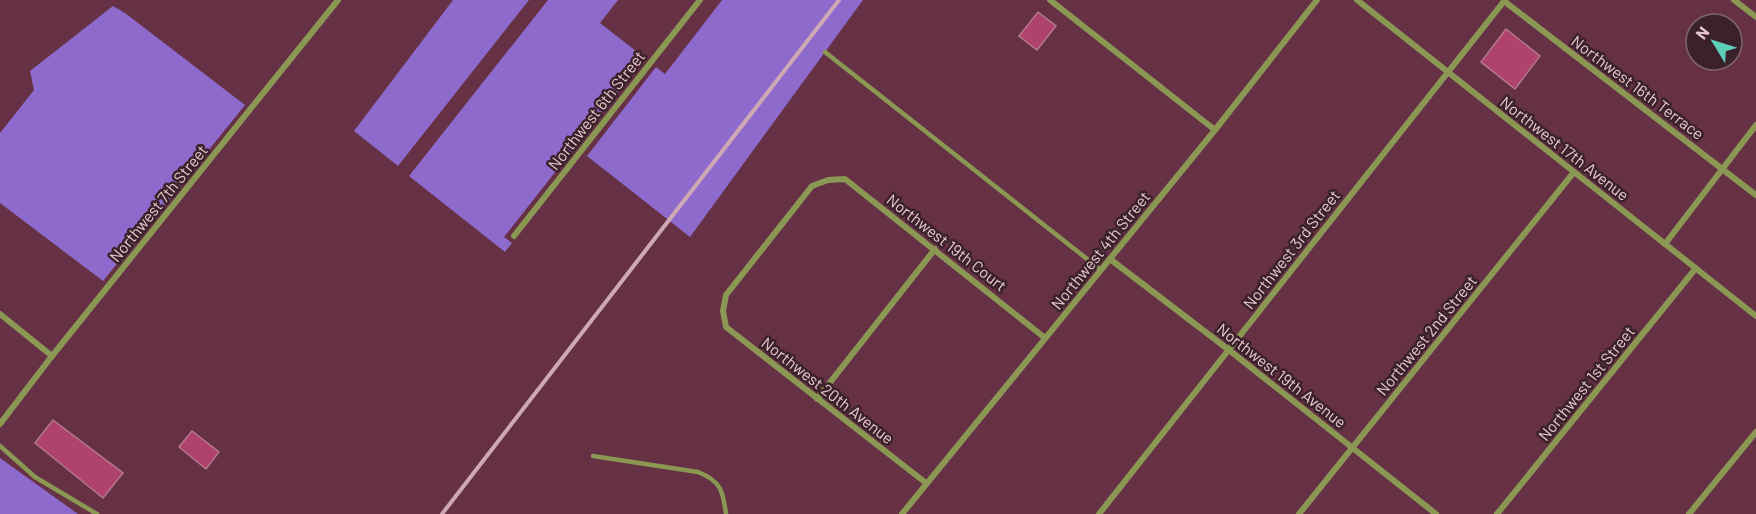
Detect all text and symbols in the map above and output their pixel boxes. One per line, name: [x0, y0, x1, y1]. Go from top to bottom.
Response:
north arrow: [1684, 12, 1744, 72]
street label: Northwest 16th Terrace: [1568, 31, 1708, 143]
street label: Northwest 6th Street: [544, 47, 648, 173]
street label: Northwest 17th Avenue: [1497, 92, 1633, 204]
street label: Northwest 7th Street: [105, 141, 211, 265]
street label: Northwest 3rd Street: [1239, 186, 1343, 312]
street label: Northwest 4th Street: [1047, 187, 1153, 313]
street label: Northwest 19th Court: [883, 189, 1011, 295]
street label: Northwest 2nd Street: [1372, 271, 1480, 399]
street label: Northwest 19th Avenue: [1214, 319, 1350, 431]
street label: Northwest 1st Street: [1534, 322, 1638, 444]
street label: Northwest 20th Avenue: [758, 333, 898, 447]

